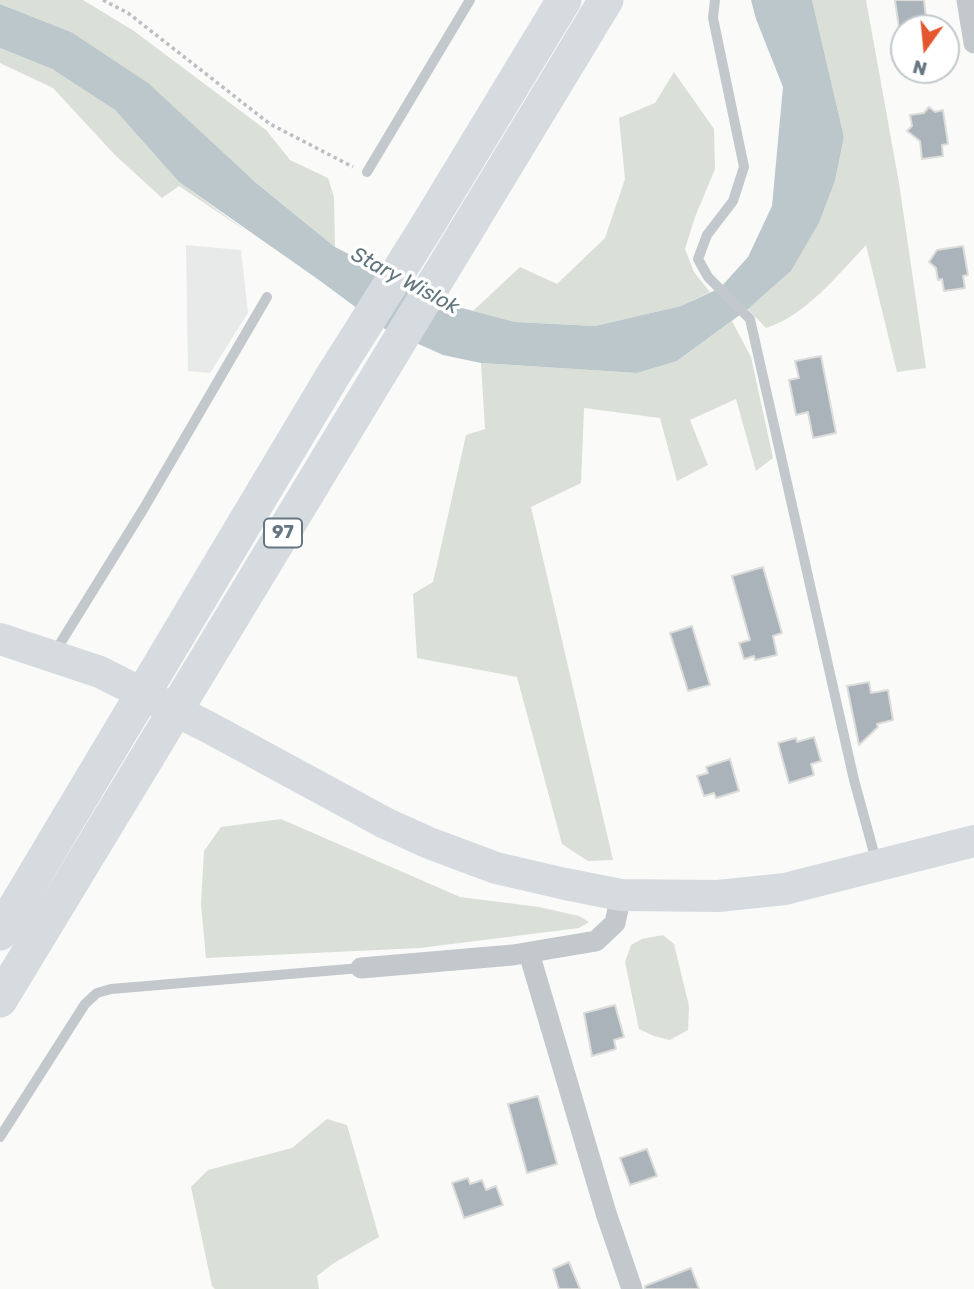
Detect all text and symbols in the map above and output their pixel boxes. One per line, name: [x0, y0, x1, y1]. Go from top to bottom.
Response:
north arrow: [890, 14, 960, 84]
text: N: [910, 55, 930, 81]
water label: Stary Wislok: [347, 242, 463, 320]
road number: 97: [264, 518, 302, 548]

